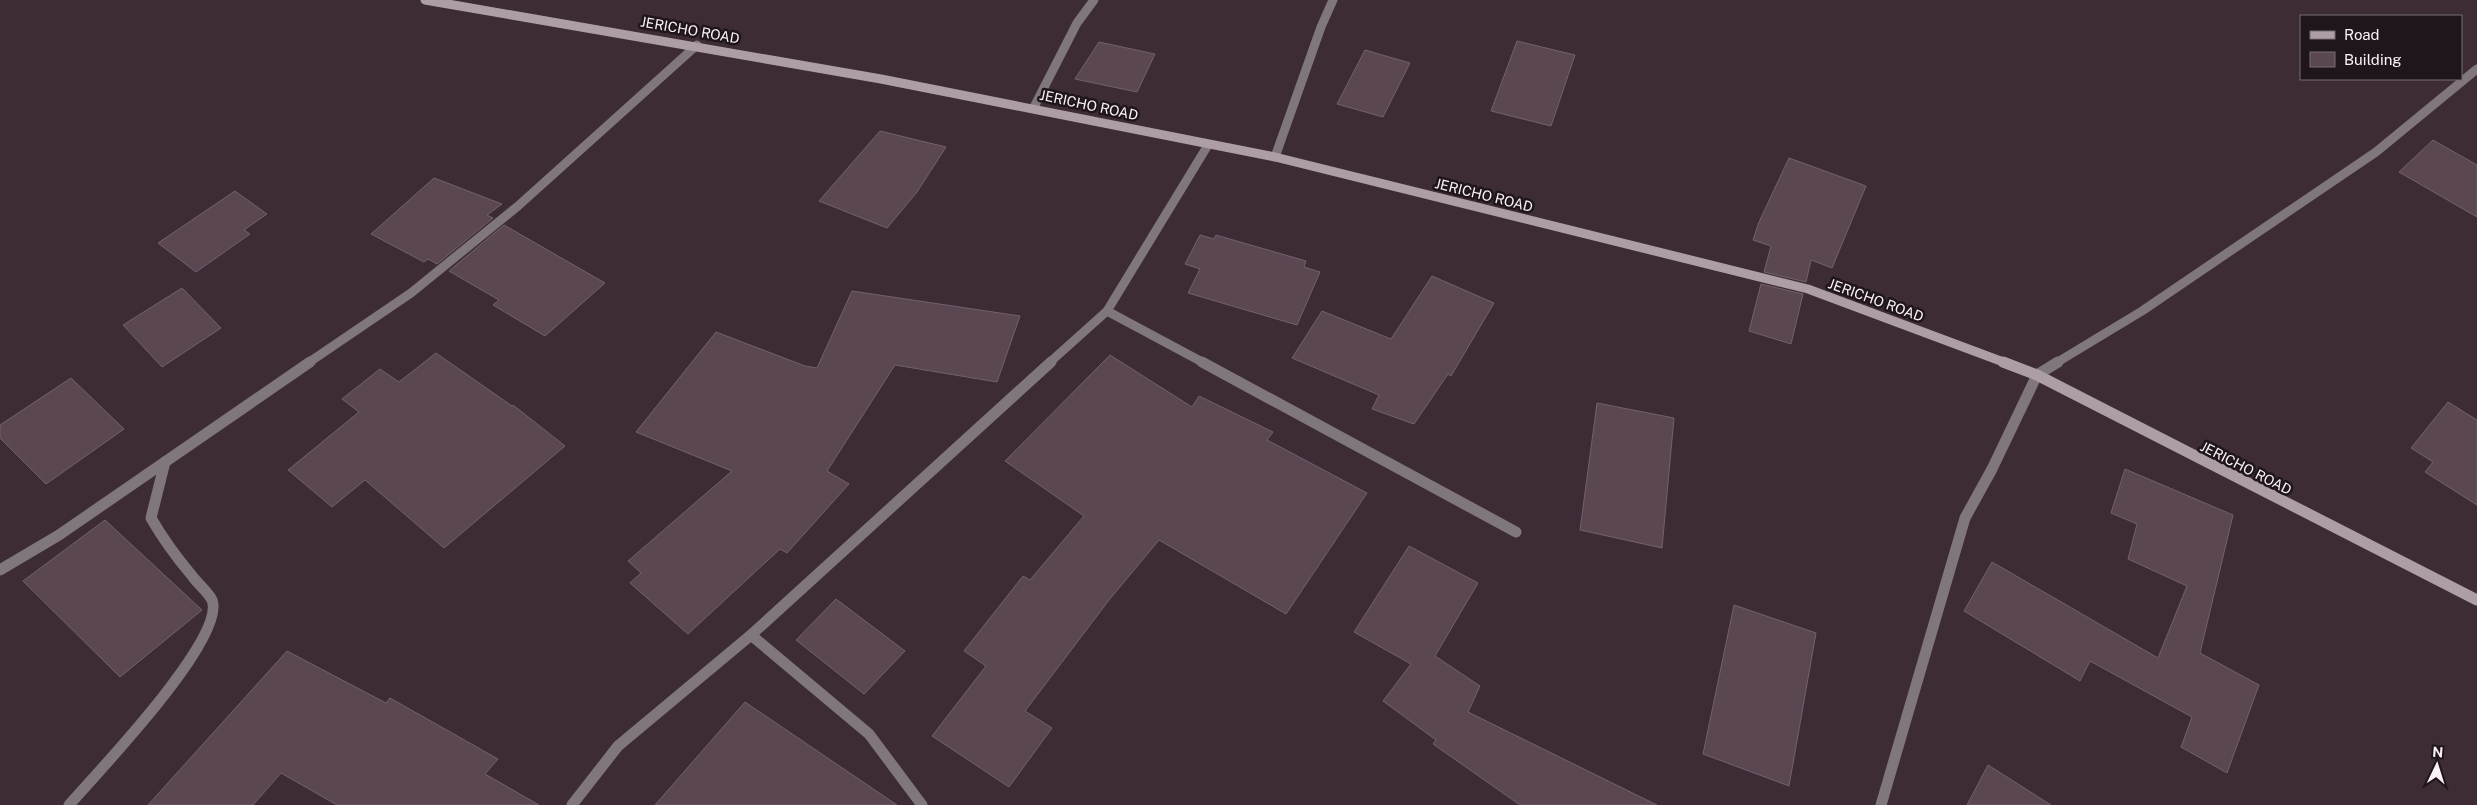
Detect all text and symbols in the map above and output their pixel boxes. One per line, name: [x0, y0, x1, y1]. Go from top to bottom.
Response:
street label: JERICHO ROAD: [639, 13, 741, 47]
legend: [2300, 15, 2462, 80]
text: Road: [2344, 26, 2380, 43]
text: Building: [2344, 51, 2402, 68]
street label: JERICHO ROAD: [1038, 87, 1140, 123]
street label: JERICHO ROAD: [1433, 175, 1535, 215]
street label: JERICHO ROAD: [1826, 275, 1926, 325]
street label: JERICHO ROAD: [2198, 438, 2294, 498]
north arrow: [2412, 740, 2462, 790]
text: N: [2432, 744, 2444, 760]

